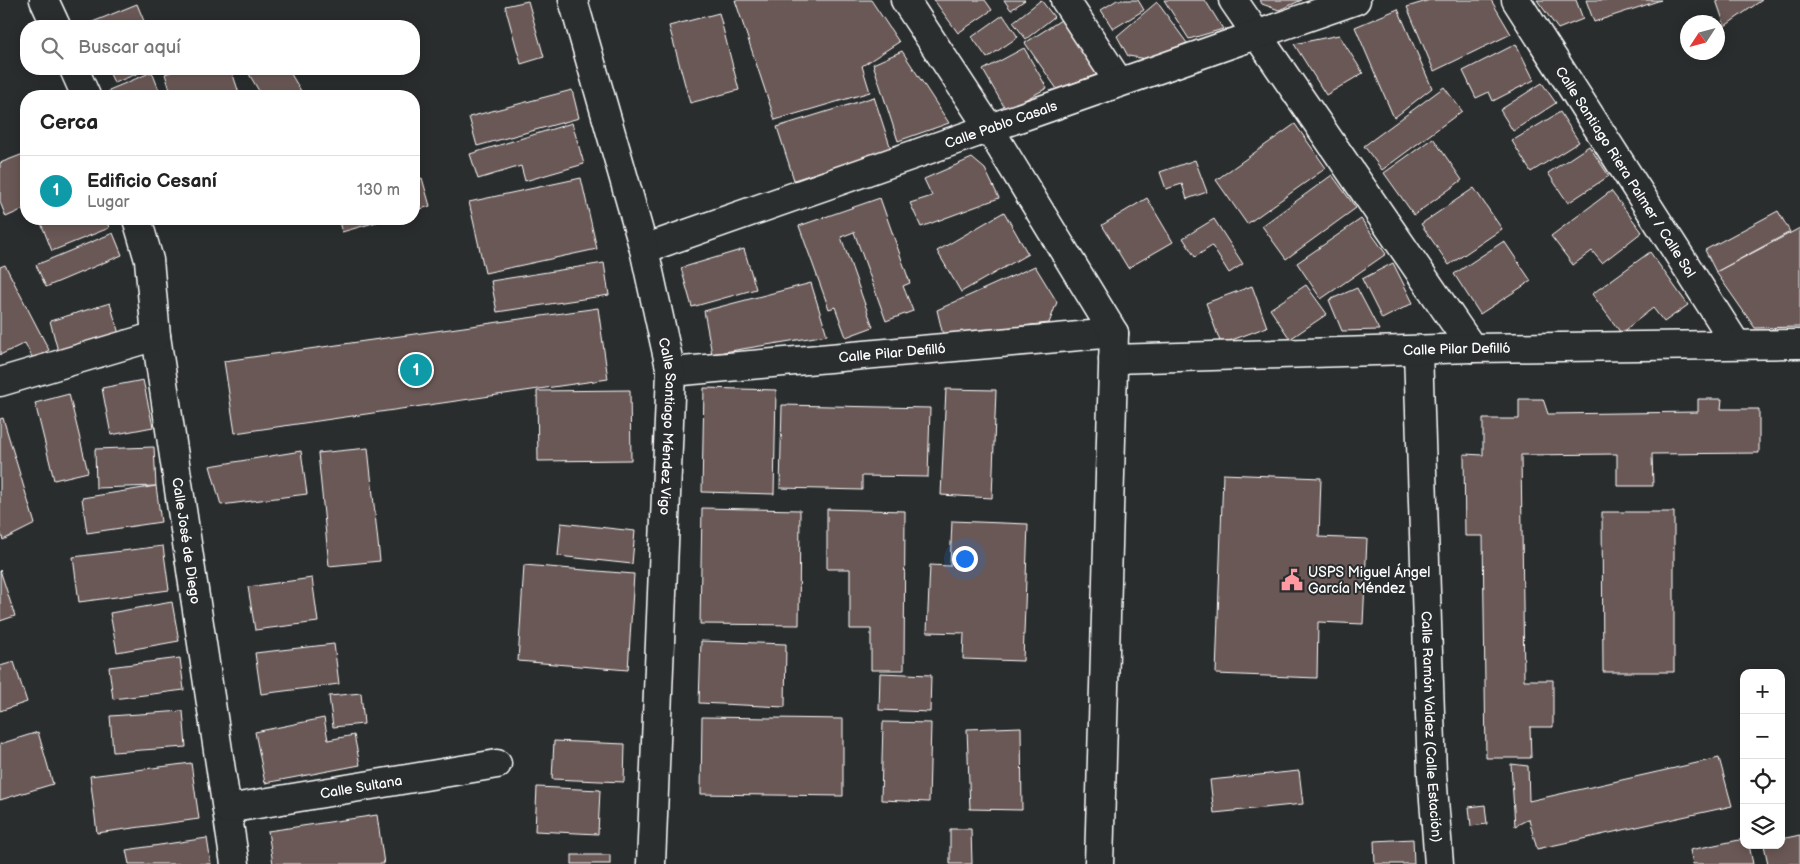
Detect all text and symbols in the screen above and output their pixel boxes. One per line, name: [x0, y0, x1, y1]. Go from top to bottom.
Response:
north arrow: [1680, 15, 1725, 60]
search box: [20, 20, 420, 75]
icon: search: [38, 34, 66, 62]
text: Buscar aquí: [78, 36, 181, 59]
street label: Calle Santiago Riera Palmer / Calle Sol: [1552, 63, 1699, 281]
street label: Calle Pablo Casals: [943, 97, 1059, 152]
text: Cerca: [40, 110, 98, 135]
text: Edificio Cesaní: [87, 170, 217, 193]
text: 1: [53, 181, 59, 200]
text: 130 m: [357, 181, 400, 200]
text: Lugar: [87, 193, 129, 212]
street label: Calle Santiago Méndez Vigo: [655, 336, 679, 516]
street label: Calle Pilar Defilló: [838, 340, 946, 366]
street label: Calle Pilar Defilló: [1403, 340, 1511, 359]
pin: 1: [400, 351, 432, 389]
street label: Calle José de Diego: [168, 476, 204, 605]
your location: [952, 546, 978, 572]
place label: USPS Miguel Ángel García Méndez: [1308, 563, 1430, 597]
public building icon: USPS Miguel Ángel García Méndez: [1279, 567, 1305, 593]
street label: Calle Ramón Valdez (Calle Estación): [1418, 611, 1445, 843]
map controls: [1740, 669, 1785, 849]
button: +: [1740, 669, 1785, 714]
button: −: [1740, 714, 1785, 759]
button: locate: [1740, 759, 1785, 804]
street label: Calle Sultana: [319, 772, 404, 802]
button: layers: [1740, 804, 1785, 849]

